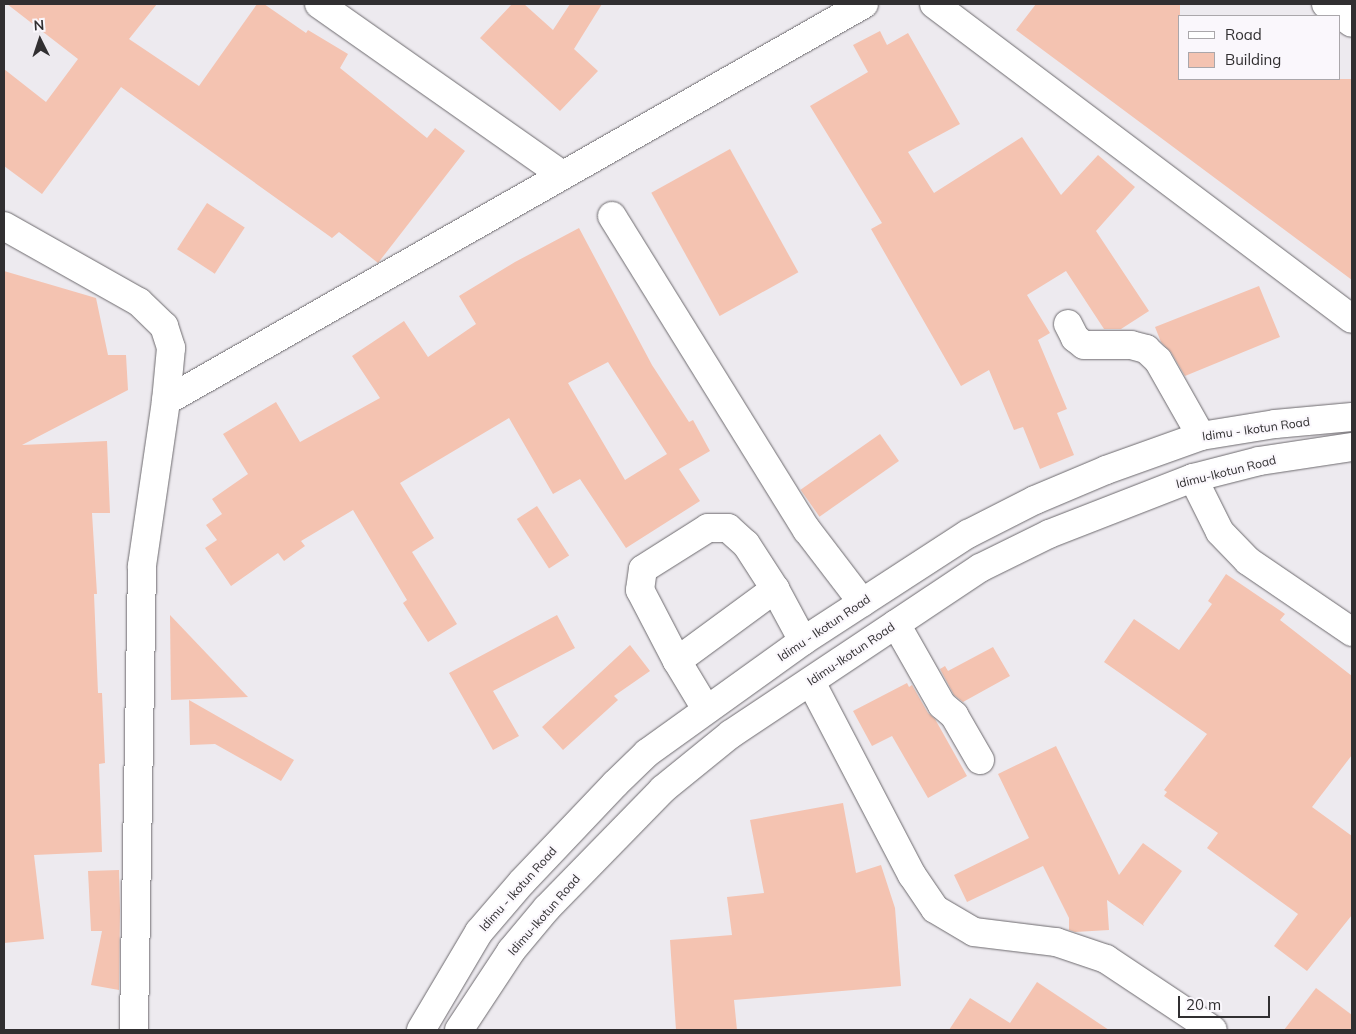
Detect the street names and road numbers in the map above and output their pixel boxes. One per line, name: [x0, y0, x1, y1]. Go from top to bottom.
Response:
street label: Idimu - Ikotun Road: [1201, 414, 1311, 444]
street label: Idimu-Ikotun Road: [1175, 453, 1277, 491]
street label: Idimu - Ikotun Road: [775, 592, 873, 664]
street label: Idimu-Ikotun Road: [805, 619, 897, 689]
street label: Idimu - Ikotun Road: [476, 844, 560, 934]
street label: Idimu-Ikotun Road: [505, 872, 583, 958]

